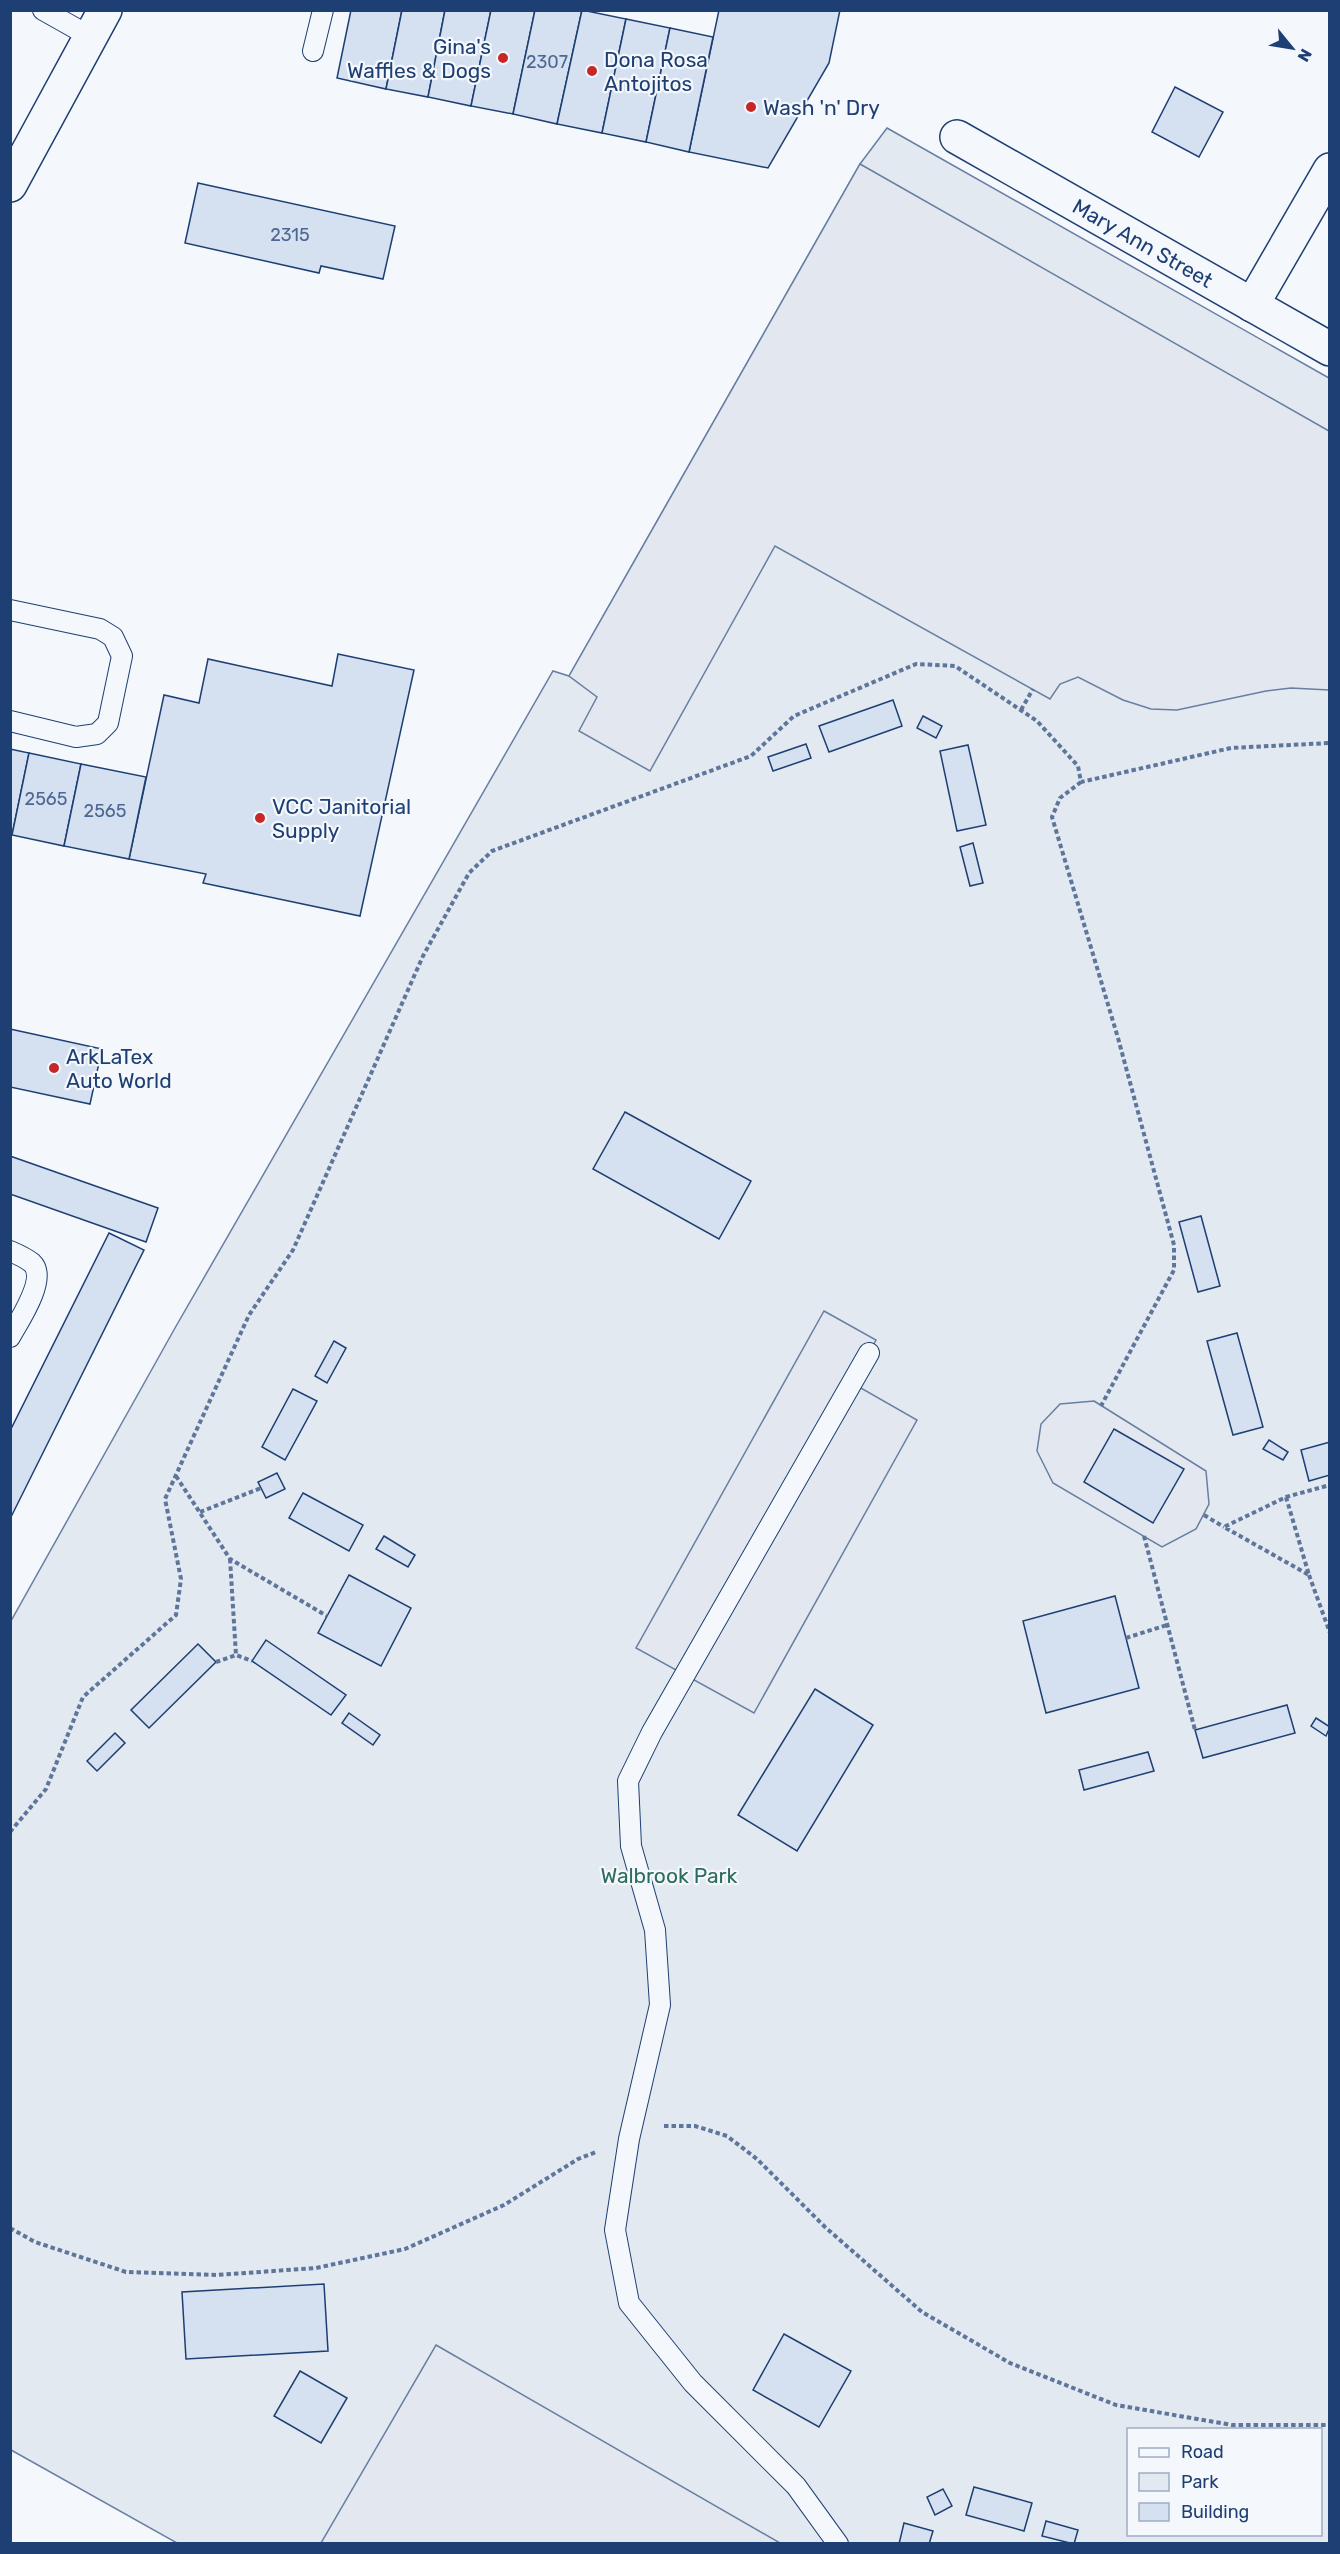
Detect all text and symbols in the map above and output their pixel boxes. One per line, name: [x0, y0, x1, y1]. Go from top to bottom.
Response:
north arrow: [1262, 18, 1322, 78]
place label: Gina's Waffles & Dogs: [347, 34, 491, 83]
text: N: [1293, 46, 1316, 65]
place label: Dona Rosa Antojitos: [604, 47, 708, 96]
marker: Gina's Waffles & Dogs: [496, 51, 510, 65]
house number: 2307: [526, 51, 568, 73]
marker: Dona Rosa Antojitos: [585, 64, 599, 78]
place label: Wash 'n' Dry: [763, 95, 880, 120]
marker: Wash 'n' Dry: [744, 100, 758, 114]
street label: Mary Ann Street: [1068, 193, 1218, 292]
house number: 2315: [270, 224, 310, 246]
house number: 2565: [25, 788, 67, 810]
place label: VCC Janitorial Supply: [272, 794, 411, 843]
house number: 2565: [84, 800, 126, 822]
marker: VCC Janitorial Supply: [253, 811, 267, 825]
place label: ArkLaTex Auto World: [66, 1044, 172, 1093]
marker: ArkLaTex Auto World: [47, 1061, 61, 1075]
park label: Walbrook Park: [601, 1863, 738, 1888]
legend: [1127, 2428, 1322, 2536]
text: Road: [1181, 2441, 1224, 2463]
text: Park: [1181, 2471, 1219, 2493]
text: Building: [1181, 2501, 1249, 2523]

